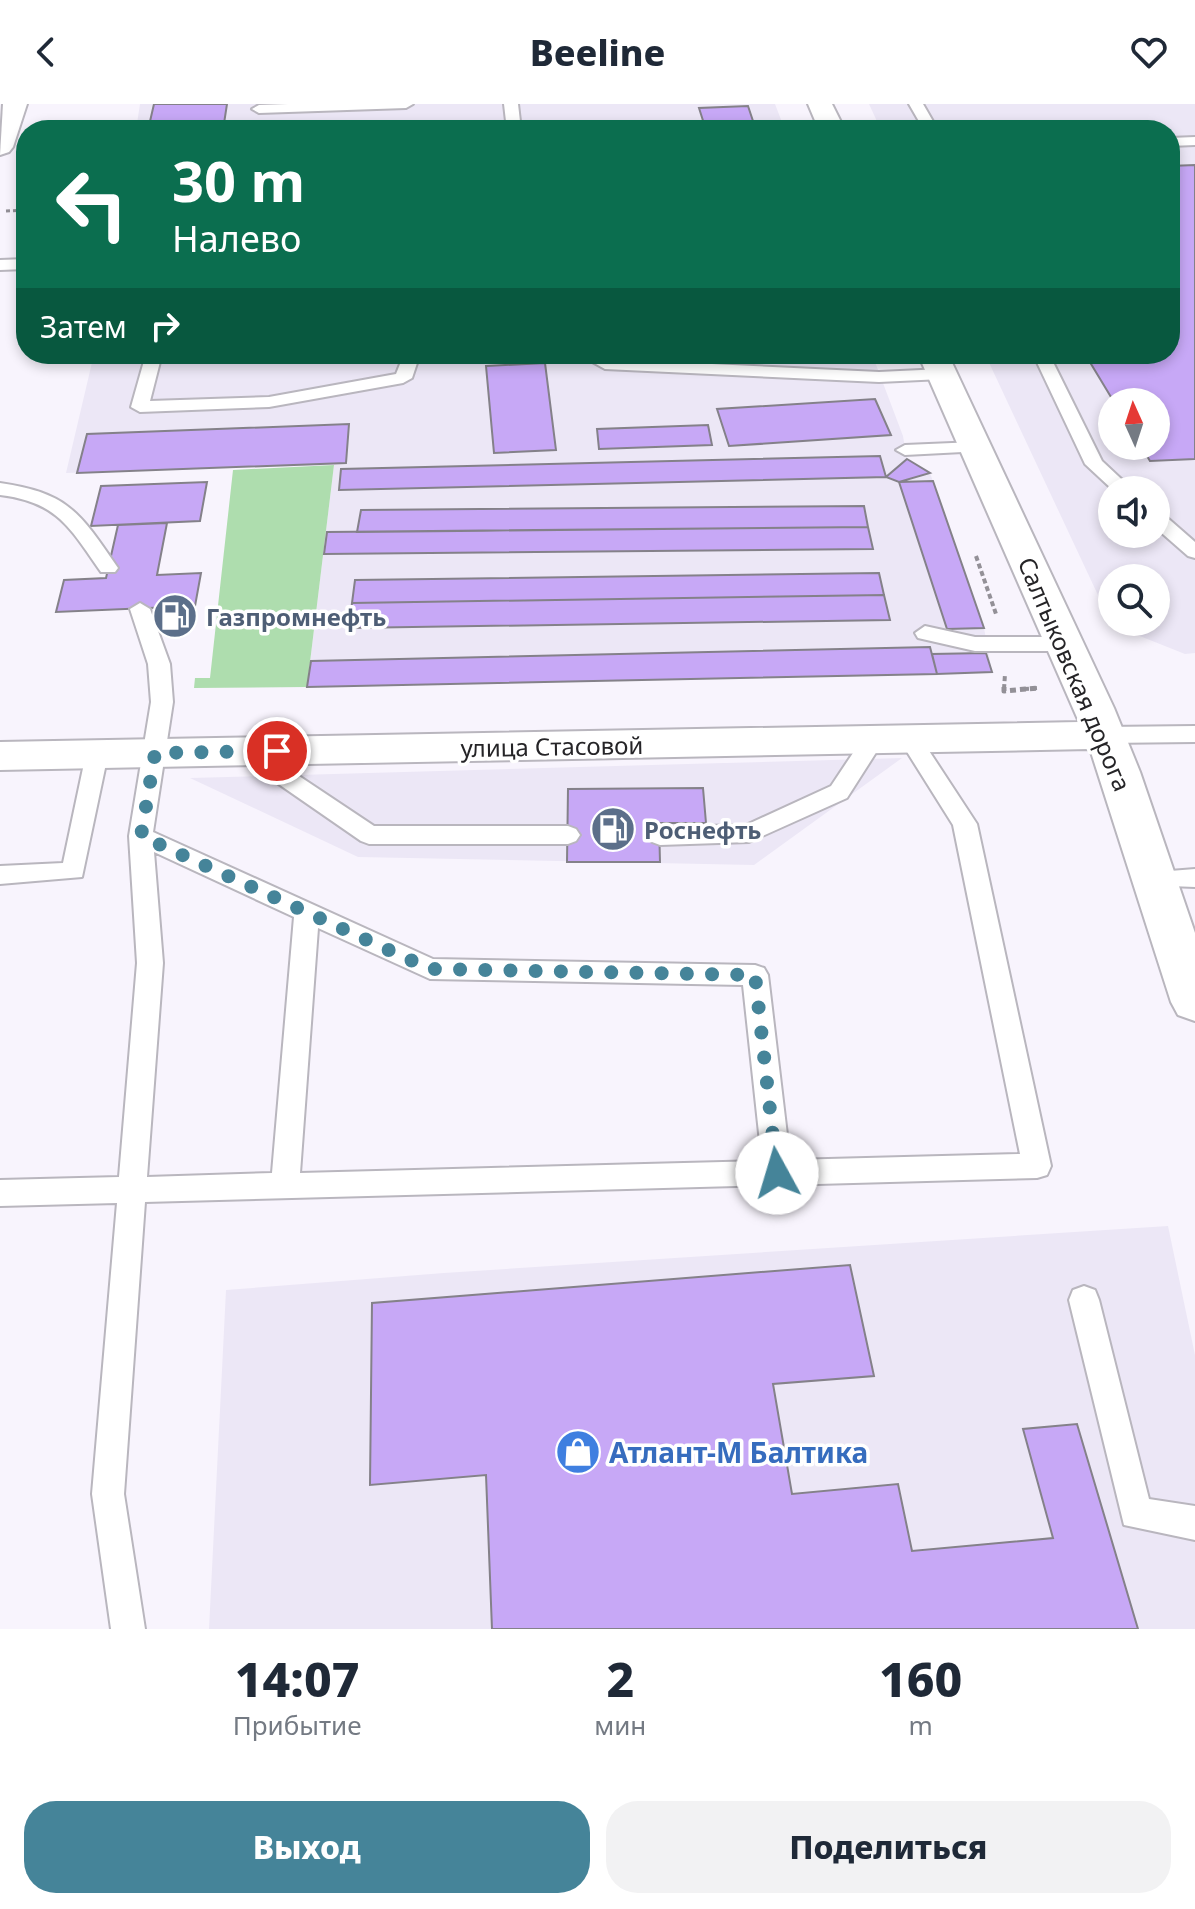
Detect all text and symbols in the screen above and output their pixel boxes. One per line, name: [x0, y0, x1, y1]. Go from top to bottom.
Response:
text: Beeline: [530, 28, 665, 77]
icon: back: [24, 30, 68, 74]
icon: heart: [1127, 30, 1171, 74]
text: 30 m: [172, 142, 305, 218]
icon: left: [40, 152, 144, 256]
text: Налево: [172, 214, 301, 263]
icon: right: [143, 304, 187, 348]
text: Затем: [40, 306, 127, 347]
north arrow: [1098, 388, 1170, 460]
map controls: [1098, 388, 1170, 636]
button: sound: [1098, 476, 1170, 548]
street label: Салтыковская дорога: [1011, 552, 1139, 796]
button: search: [1098, 564, 1170, 636]
fuel station icon: Газпромнефть: [151, 592, 199, 640]
place label: Газпромнефть: [206, 600, 386, 633]
pin: [243, 717, 311, 785]
street label: улица Стасовой: [460, 728, 644, 764]
icon: arrive: [255, 729, 299, 773]
fuel station icon: Роснефть: [589, 805, 637, 853]
place label: Роснефть: [644, 813, 761, 846]
position arrow: [735, 1131, 819, 1215]
shop icon: Атлант-М Балтика: [554, 1428, 602, 1476]
place label: Атлант-М Балтика: [609, 1433, 868, 1471]
text: 14:07: [235, 1646, 359, 1711]
text: 2: [606, 1646, 634, 1711]
text: 160: [879, 1646, 962, 1711]
text: Прибытие: [233, 1707, 362, 1743]
text: мин: [594, 1707, 646, 1743]
text: m: [908, 1707, 933, 1743]
button: Выход: [24, 1801, 590, 1893]
button: Поделиться: [606, 1801, 1171, 1893]

